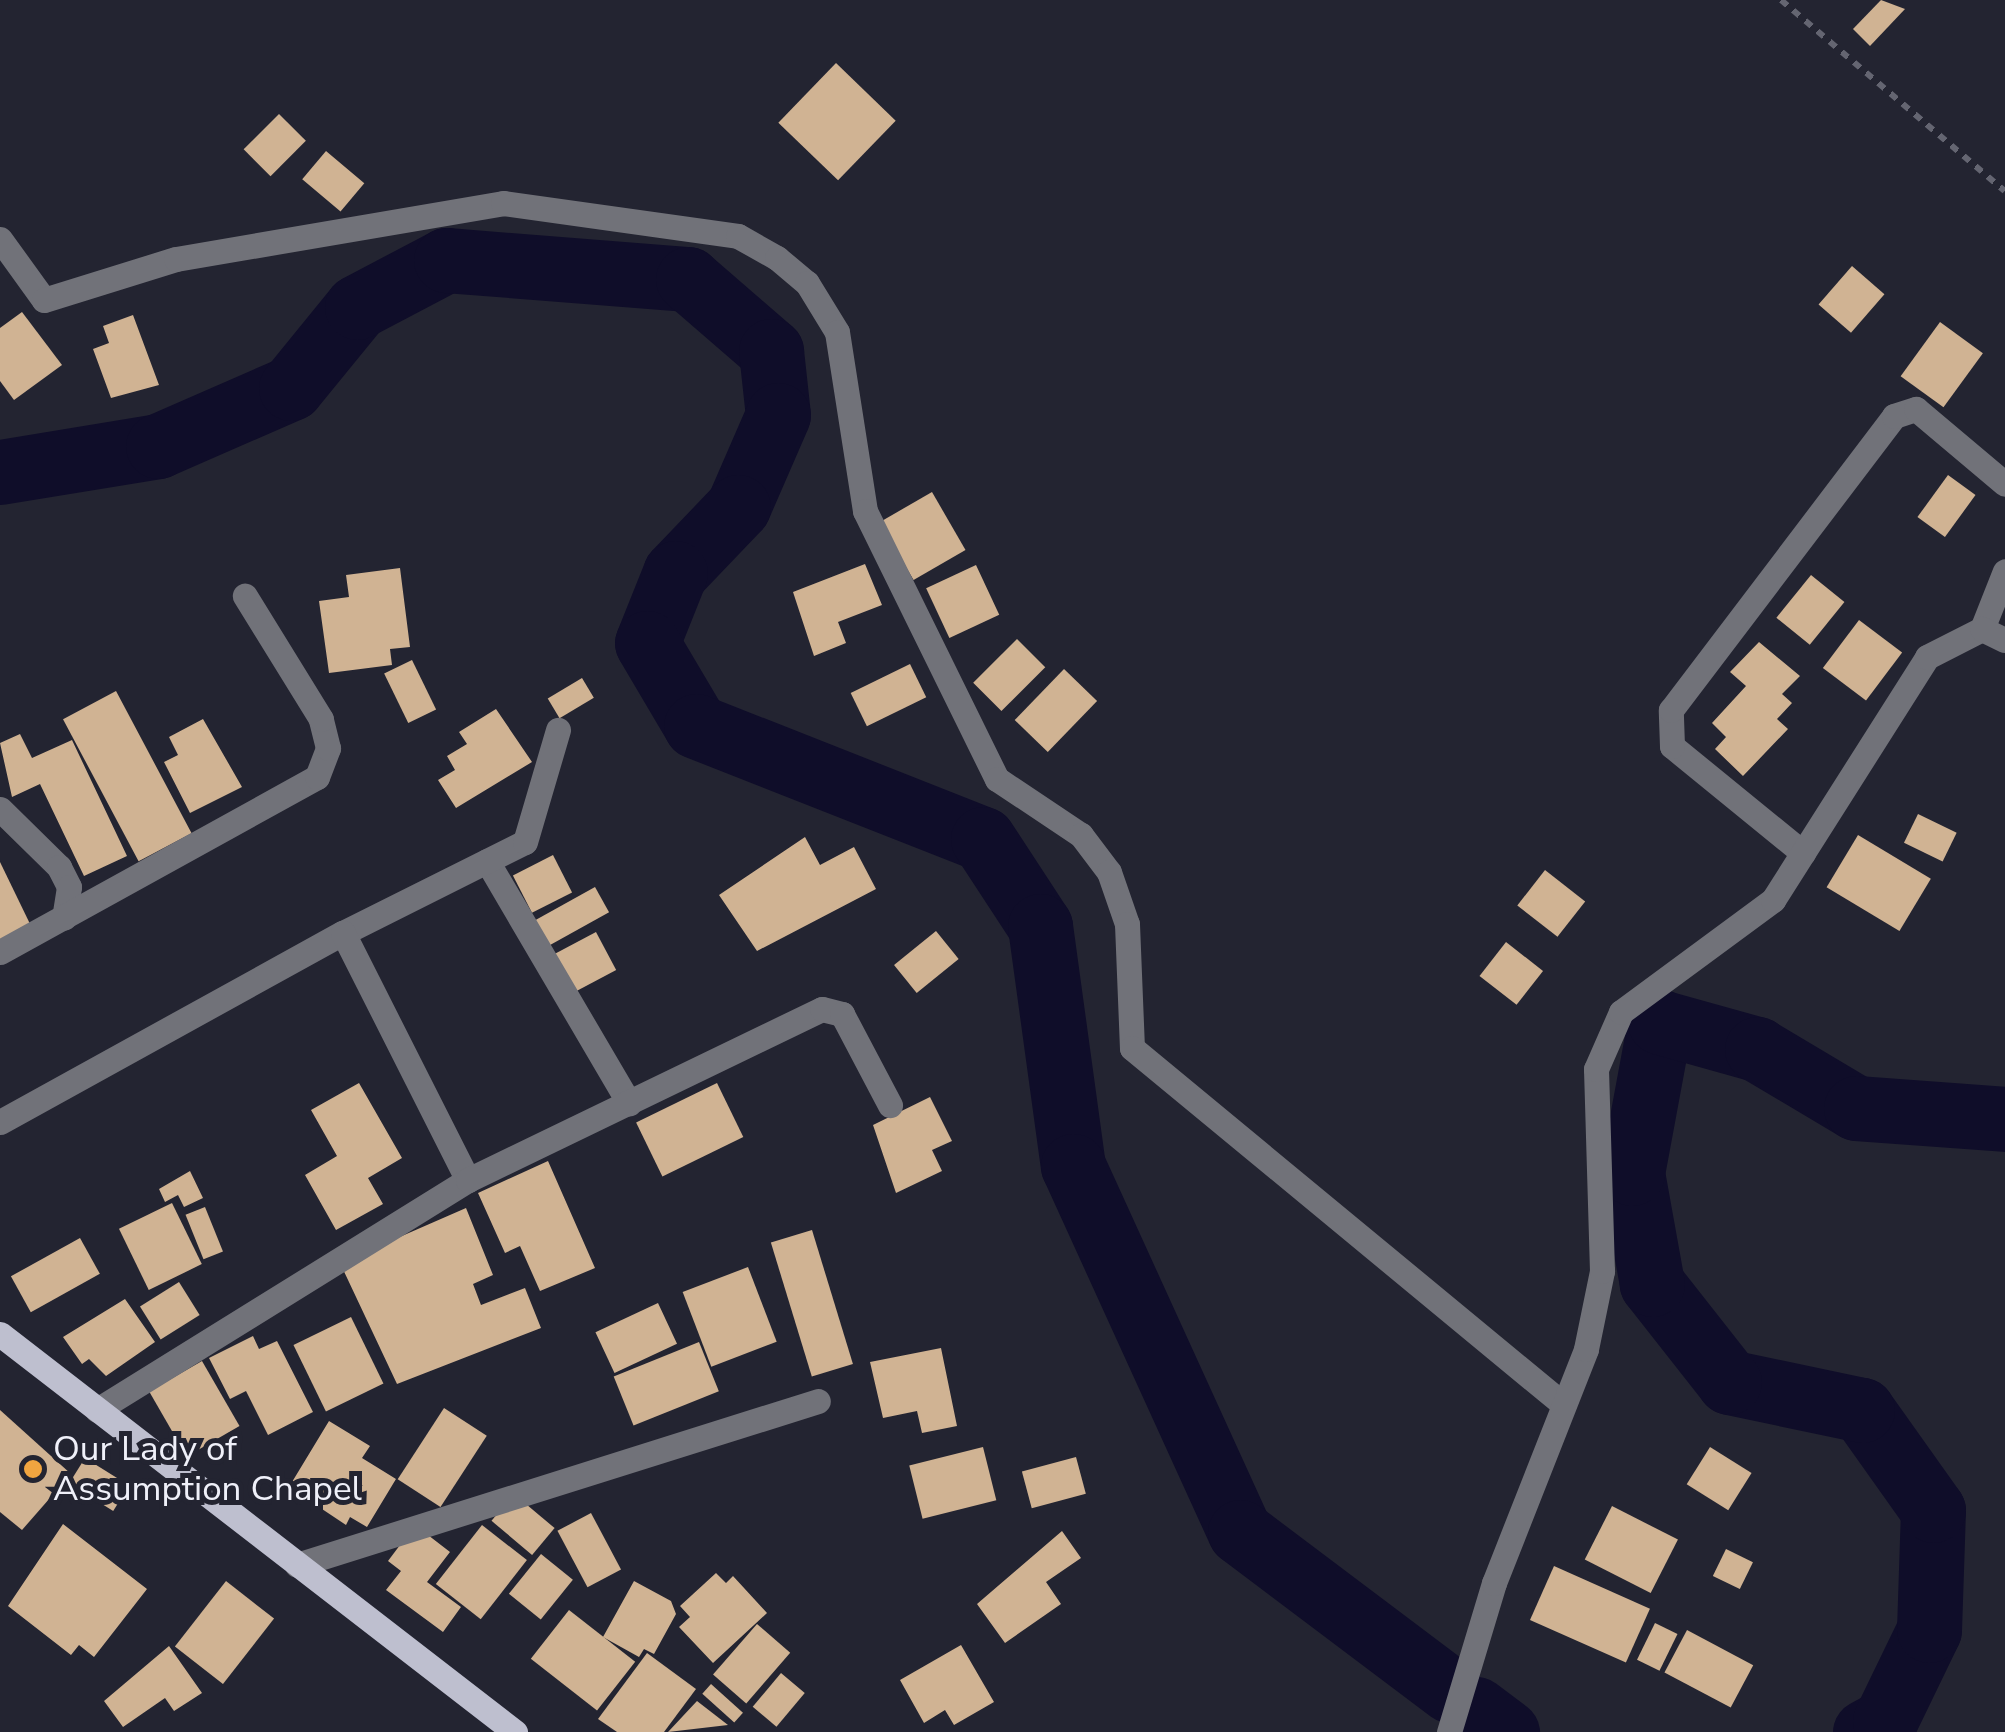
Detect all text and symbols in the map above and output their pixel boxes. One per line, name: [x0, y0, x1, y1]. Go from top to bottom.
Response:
place label: Our Lady of Assumption Chapel: [53, 1428, 362, 1510]
marker: Our Lady of Assumption Chapel: [22, 1458, 44, 1480]

